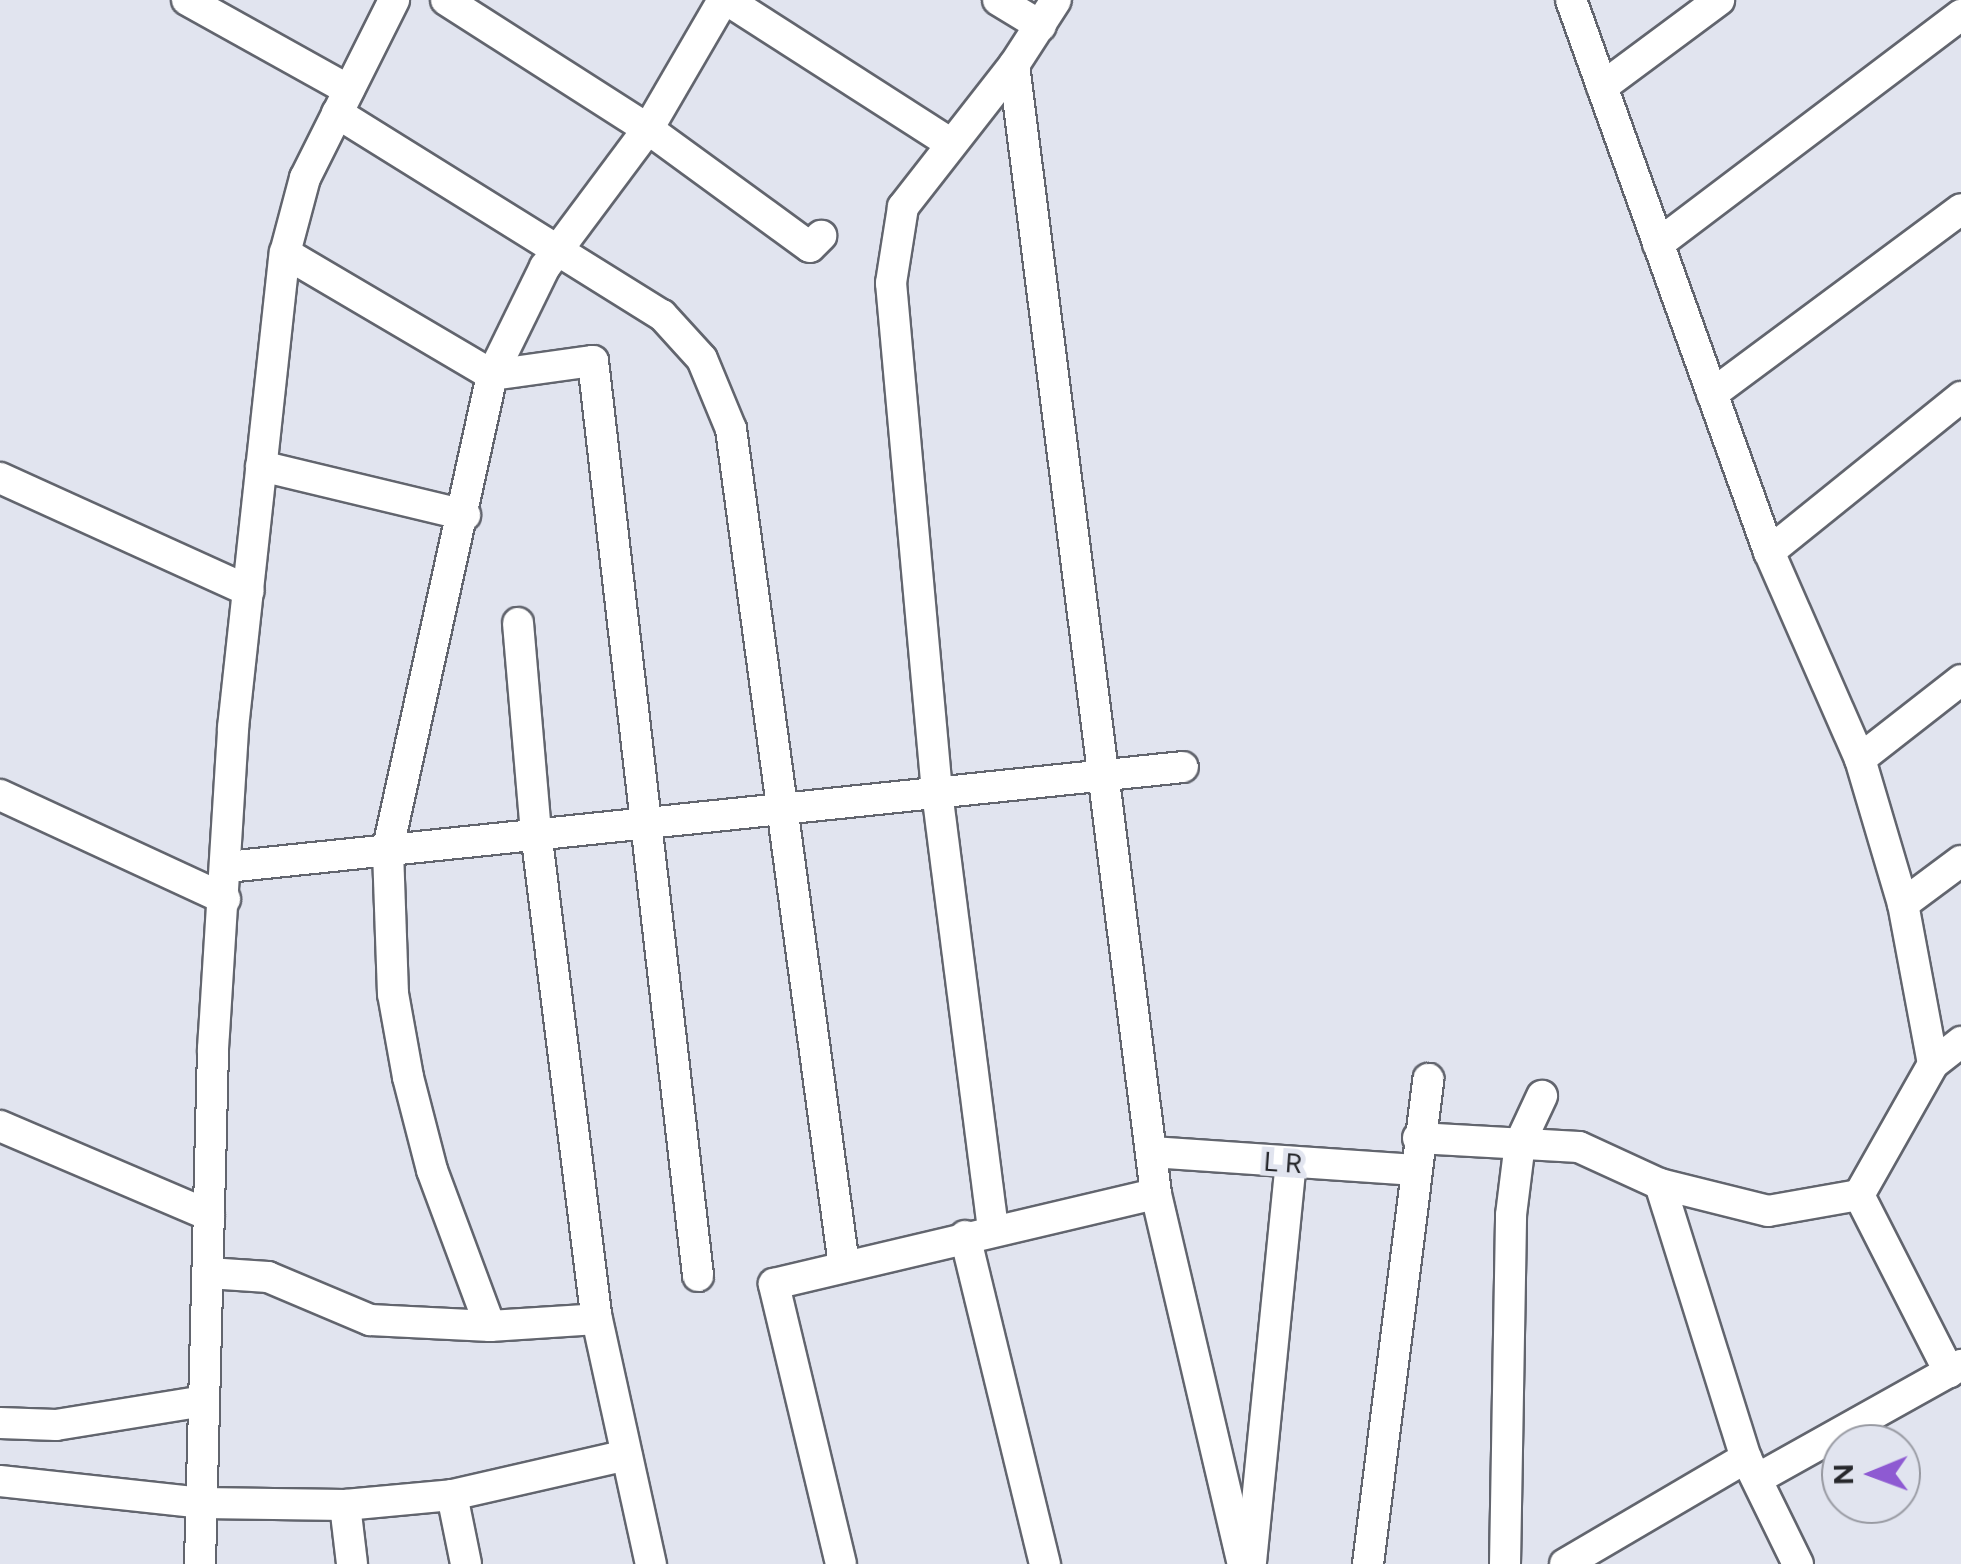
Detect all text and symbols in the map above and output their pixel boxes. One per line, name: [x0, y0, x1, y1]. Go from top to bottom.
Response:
street label: L R: [1262, 1144, 1304, 1180]
north arrow: [1821, 1424, 1921, 1524]
text: N: [1826, 1463, 1860, 1486]

